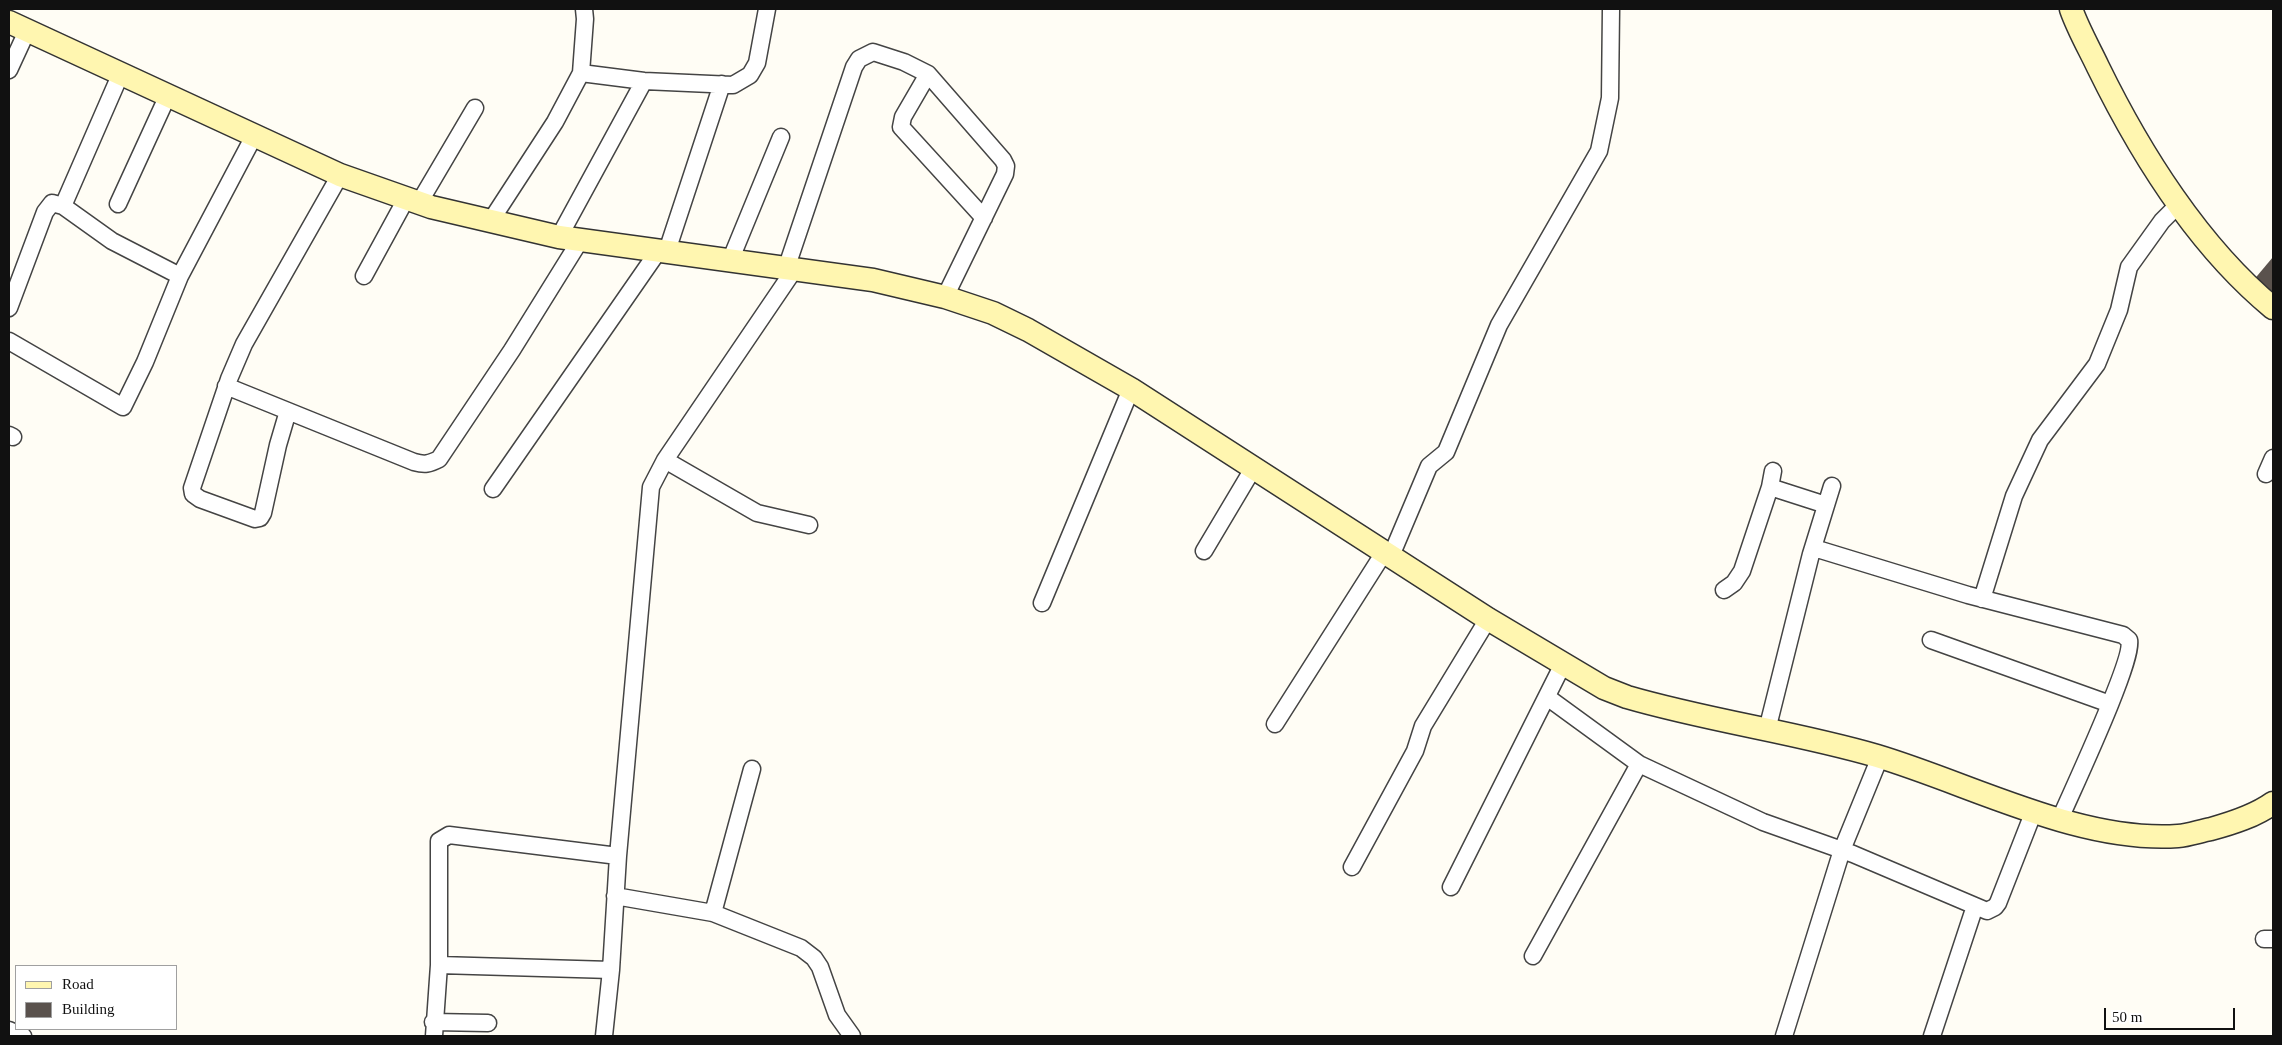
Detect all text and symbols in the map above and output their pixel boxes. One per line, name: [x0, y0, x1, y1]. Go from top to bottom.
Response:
legend: [15, 965, 178, 1030]
text: Road: [62, 976, 94, 992]
scale bar: [2107, 998, 2238, 1030]
text: Building: [62, 1001, 115, 1017]
text: 50 m: [2112, 1009, 2142, 1025]

